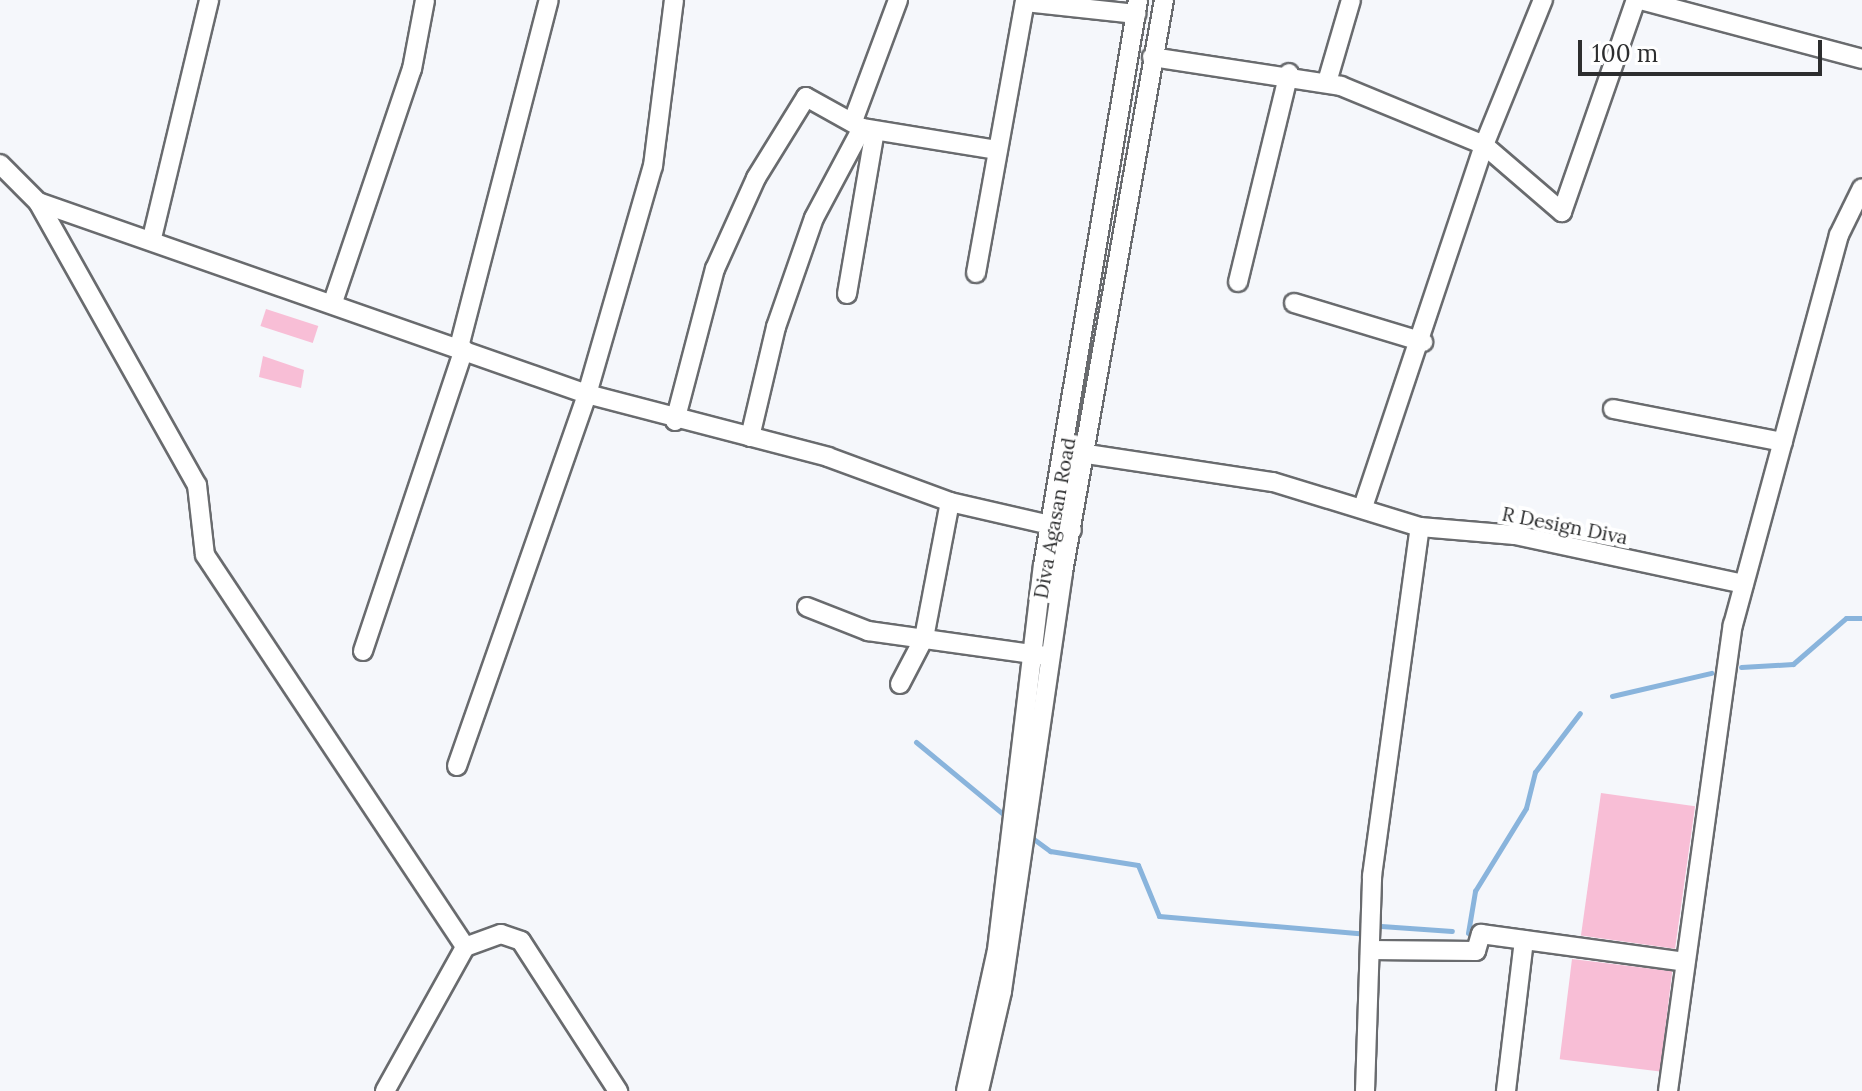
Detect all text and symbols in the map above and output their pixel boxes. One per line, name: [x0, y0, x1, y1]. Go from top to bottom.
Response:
scale bar: [1582, 24, 1826, 74]
text: 100 m: [1592, 38, 1658, 69]
street label: Diva Agasan Road: [1028, 436, 1080, 600]
street label: R Design Diva: [1500, 501, 1630, 549]

